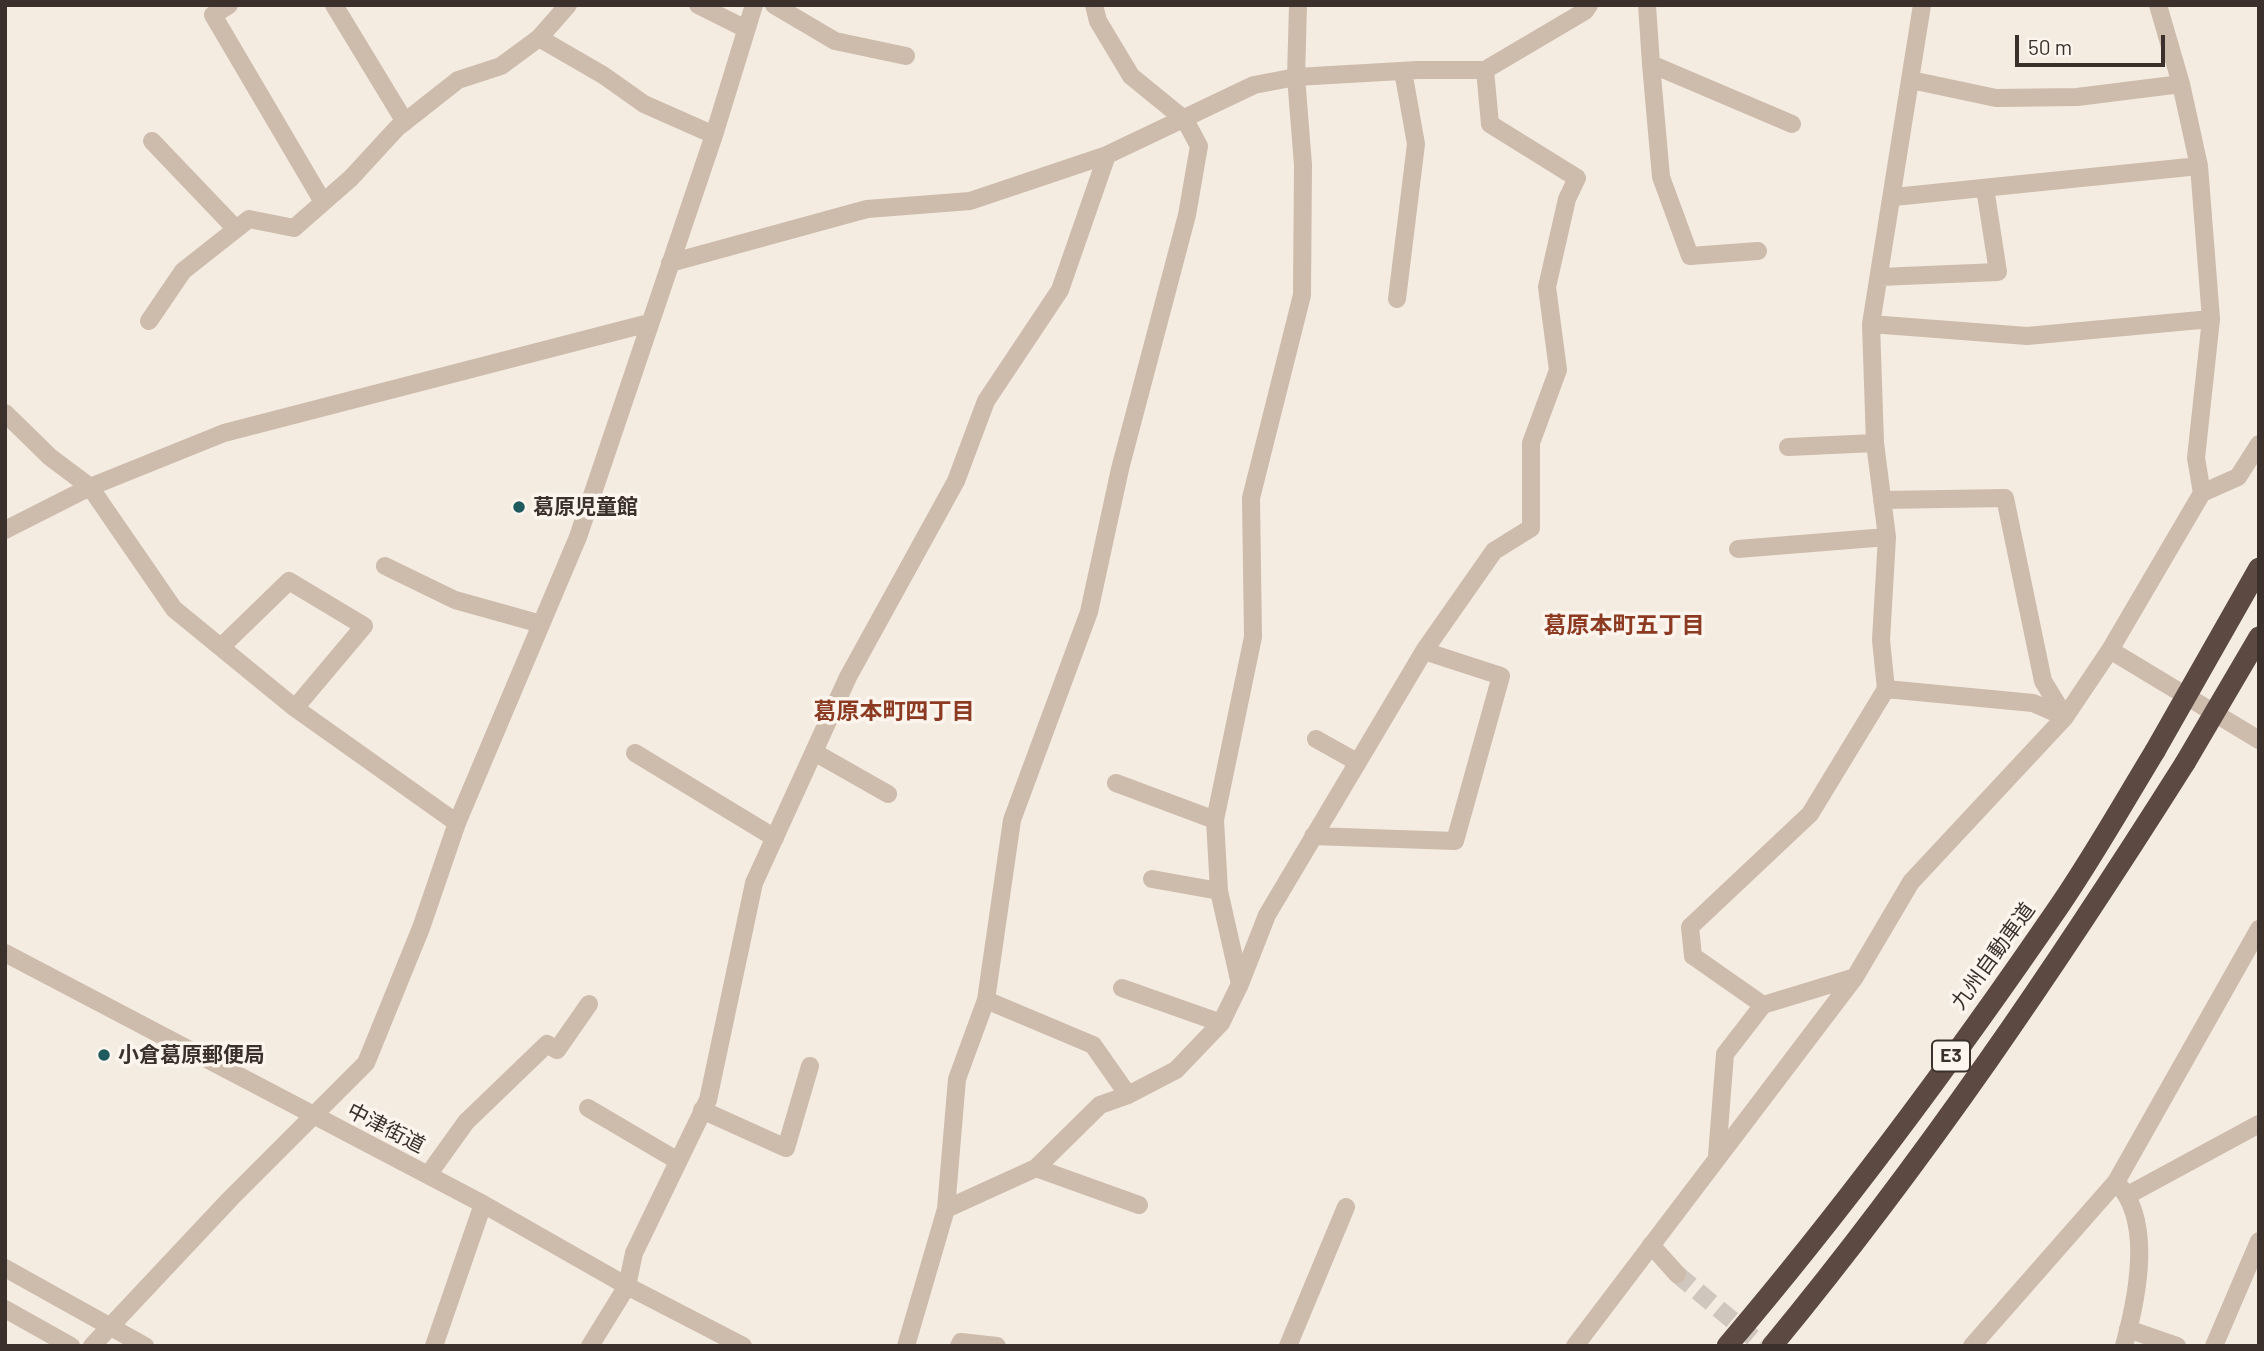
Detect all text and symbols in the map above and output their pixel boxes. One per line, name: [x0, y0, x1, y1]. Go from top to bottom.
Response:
scale bar: [2019, 21, 2170, 65]
text: 50 m: [2028, 34, 2072, 59]
place label: 葛原児童館: [533, 494, 638, 520]
marker: 葛原児童館: [511, 499, 527, 515]
district label: 葛原本町五丁目: [1544, 611, 1704, 639]
district label: 葛原本町四丁目: [814, 697, 974, 725]
street label: 九州自動車道: [1946, 898, 2040, 1014]
road number: E3: [1932, 1040, 1970, 1072]
place label: 小倉葛原郵便局: [118, 1042, 265, 1068]
marker: 小倉葛原郵便局: [96, 1047, 112, 1063]
street label: 中津街道: [343, 1098, 429, 1158]

